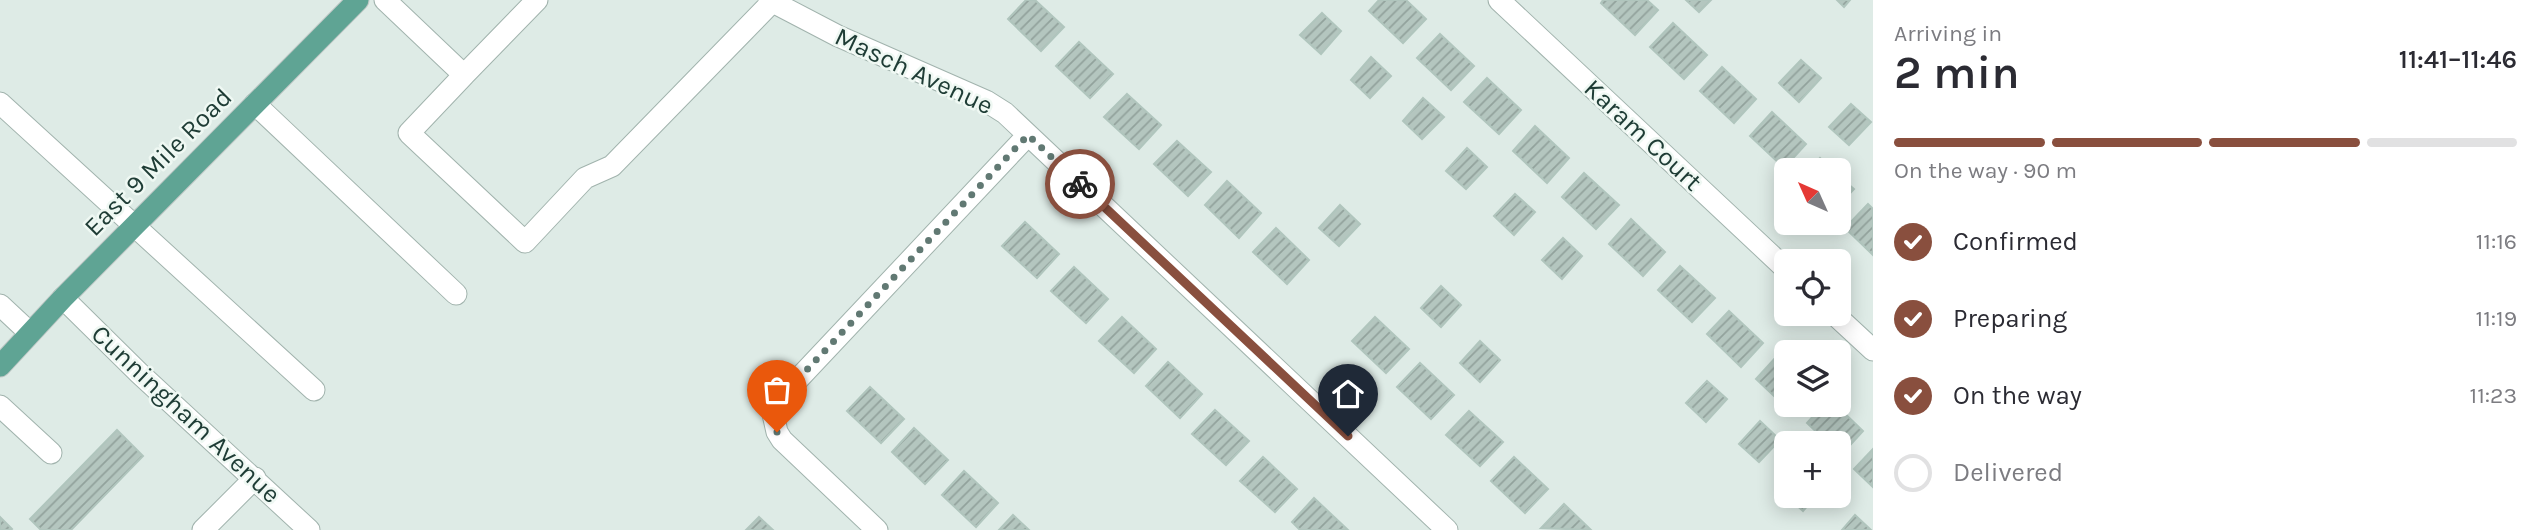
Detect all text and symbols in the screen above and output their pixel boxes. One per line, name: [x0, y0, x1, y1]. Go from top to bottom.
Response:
text: Arriving in: [1894, 20, 2002, 47]
street label: Masch Avenue: [830, 21, 998, 121]
text: 11:41–11:46: [2399, 44, 2517, 75]
text: 2 min: [1894, 46, 2020, 100]
street label: Karam Court: [1578, 73, 1708, 197]
street label: East 9 Mile Road: [78, 82, 238, 242]
courier: [1045, 149, 1115, 219]
text: On the way · 90 m: [1894, 157, 2077, 184]
north arrow: [1774, 158, 1852, 234]
map controls: [1774, 158, 1851, 508]
icon: bike: [1061, 165, 1099, 203]
icon: check: [1894, 223, 1932, 261]
text: Confirmed: [1953, 226, 2078, 257]
text: 11:16: [2476, 228, 2517, 255]
button: locate: [1774, 249, 1851, 326]
icon: check: [1894, 300, 1932, 338]
text: Preparing: [1953, 303, 2067, 334]
text: 11:19: [2476, 305, 2517, 332]
street label: Cunningham Avenue: [85, 318, 287, 510]
button: layers: [1774, 340, 1851, 417]
pin: [747, 360, 807, 432]
pin: [1318, 364, 1378, 436]
icon: bag: [758, 371, 796, 409]
icon: home: [1329, 375, 1367, 413]
icon: check: [1894, 377, 1932, 415]
text: On the way: [1953, 380, 2082, 411]
text: 11:23: [2470, 382, 2517, 409]
button: +: [1774, 431, 1851, 508]
text: Delivered: [1953, 457, 2063, 488]

